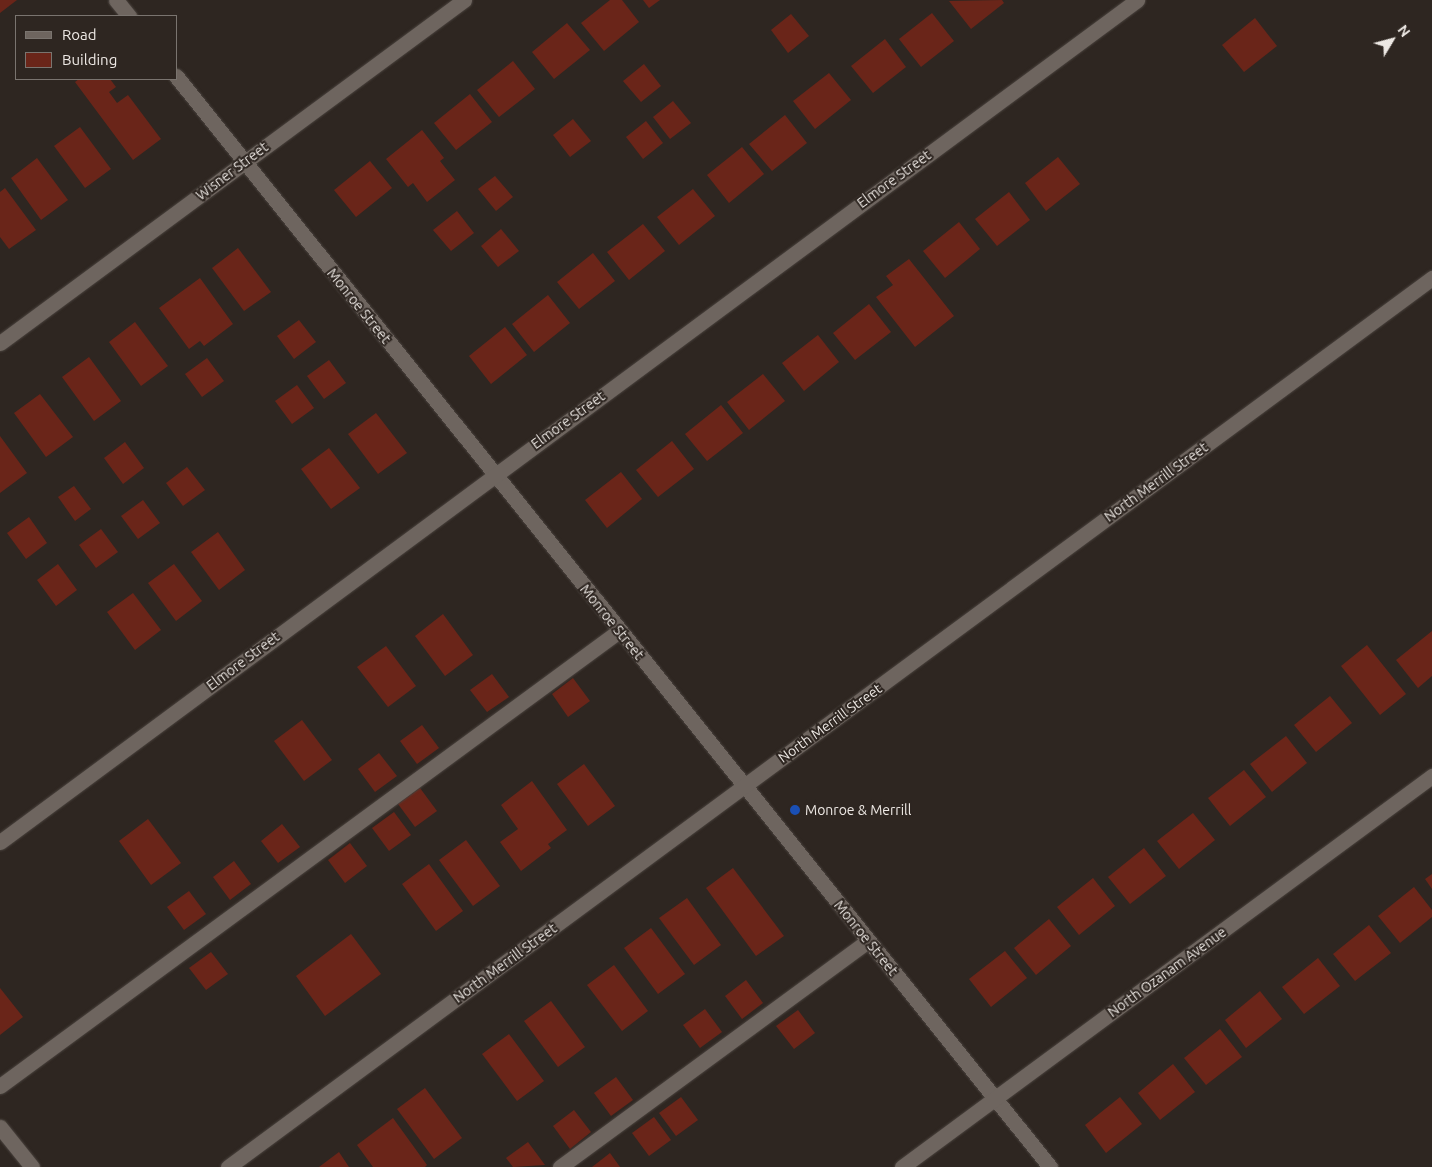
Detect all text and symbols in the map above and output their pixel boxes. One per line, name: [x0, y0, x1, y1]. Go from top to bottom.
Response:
legend: [15, 15, 178, 80]
north arrow: [1367, 15, 1417, 65]
text: N: [1394, 22, 1414, 40]
text: Road: [62, 26, 97, 43]
text: Building: [62, 51, 117, 68]
street label: Wisner Street: [193, 138, 271, 204]
street label: Elmore Street: [854, 147, 934, 211]
street label: Monroe Street: [324, 265, 394, 347]
street label: Elmore Street: [528, 388, 608, 452]
street label: North Merrill Street: [1101, 439, 1211, 525]
street label: Monroe Street: [577, 581, 647, 663]
street label: Elmore Street: [203, 628, 283, 694]
street label: North Merrill Street: [775, 680, 885, 766]
place label: Monroe & Merrill: [805, 802, 911, 818]
marker: Monroe & Merrill: [789, 804, 801, 816]
street label: Monroe Street: [831, 897, 901, 979]
street label: North Merrill Street: [450, 920, 560, 1006]
street label: North Ozanam Avenue: [1104, 923, 1230, 1021]

